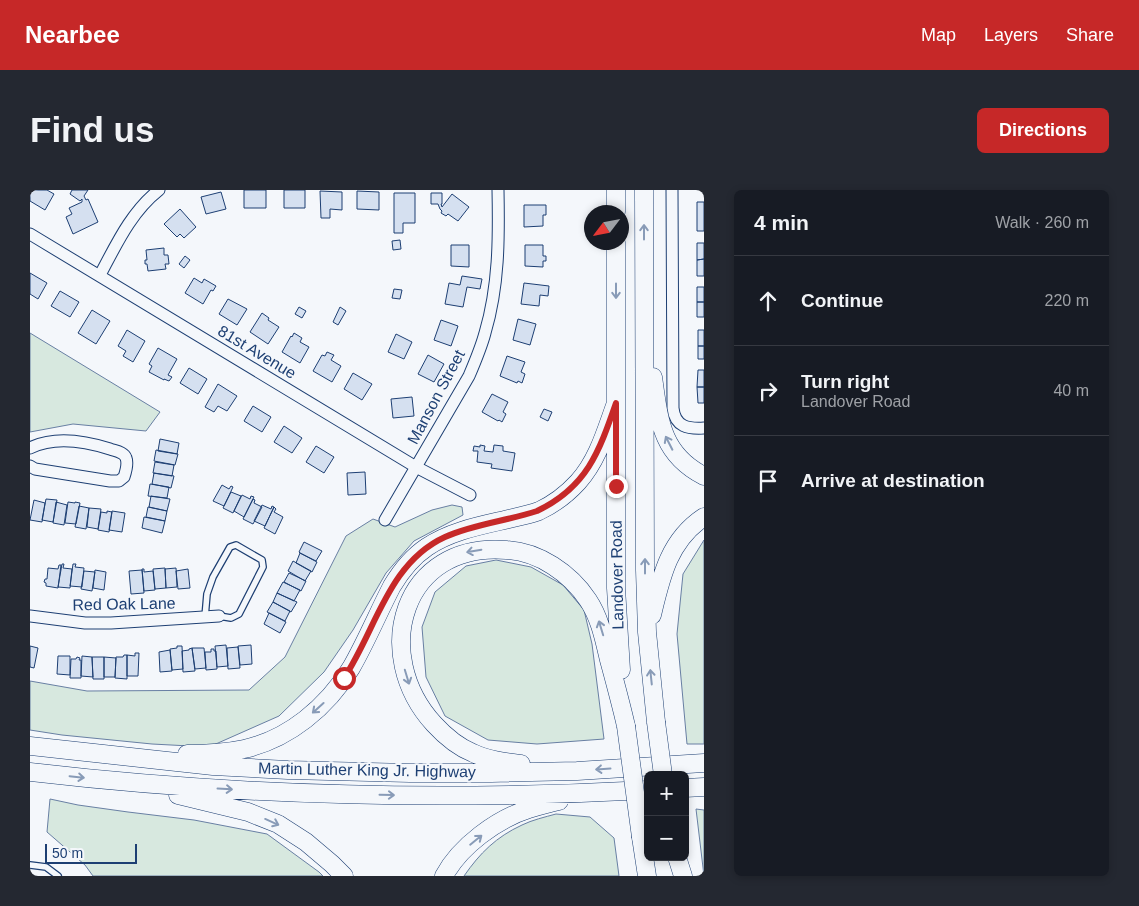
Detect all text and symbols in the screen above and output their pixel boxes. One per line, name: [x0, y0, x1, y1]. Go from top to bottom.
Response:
text: Nearbee: [25, 21, 120, 48]
text: Map: [921, 25, 956, 45]
text: Layers: [984, 25, 1038, 45]
text: Share: [1066, 25, 1114, 45]
button: Directions: [977, 108, 1109, 153]
text: Find us: [30, 110, 154, 149]
north arrow: [584, 205, 629, 250]
text: 4 min: [754, 211, 809, 234]
text: Walk · 260 m: [995, 214, 1089, 231]
one-way arrow: [639, 224, 649, 240]
one-way arrow: [611, 282, 621, 299]
icon: ahead: [754, 287, 782, 315]
text: Continue: [801, 290, 883, 311]
text: 220 m: [1045, 292, 1089, 309]
street label: 81st Avenue: [215, 322, 299, 382]
street label: Manson Street: [404, 347, 468, 447]
text: Turn right: [801, 371, 889, 392]
icon: right: [754, 377, 782, 405]
text: 40 m: [1053, 382, 1089, 399]
text: Landover Road: [801, 393, 910, 410]
one-way arrow: [664, 436, 673, 451]
icon: arrive: [754, 467, 782, 495]
text: Arrive at destination: [801, 470, 985, 491]
route end: [605, 475, 628, 498]
street label: Landover Road: [608, 520, 626, 630]
one-way arrow: [466, 547, 482, 556]
one-way arrow: [640, 558, 650, 574]
street label: Red Oak Lane: [72, 595, 176, 613]
one-way arrow: [596, 620, 605, 636]
route start: [333, 667, 356, 690]
one-way arrow: [402, 668, 412, 684]
one-way arrow: [646, 670, 656, 686]
one-way arrow: [312, 702, 325, 714]
street label: Martin Luther King Jr. Highway: [258, 760, 476, 780]
one-way arrow: [595, 765, 611, 774]
map controls: [644, 771, 689, 861]
button: +: [644, 771, 689, 816]
one-way arrow: [69, 772, 85, 782]
one-way arrow: [216, 785, 232, 794]
one-way arrow: [378, 790, 395, 800]
button: −: [644, 816, 689, 861]
one-way arrow: [264, 818, 279, 828]
one-way arrow: [469, 834, 482, 845]
scale bar: [45, 841, 138, 864]
text: 50 m: [52, 845, 83, 861]

